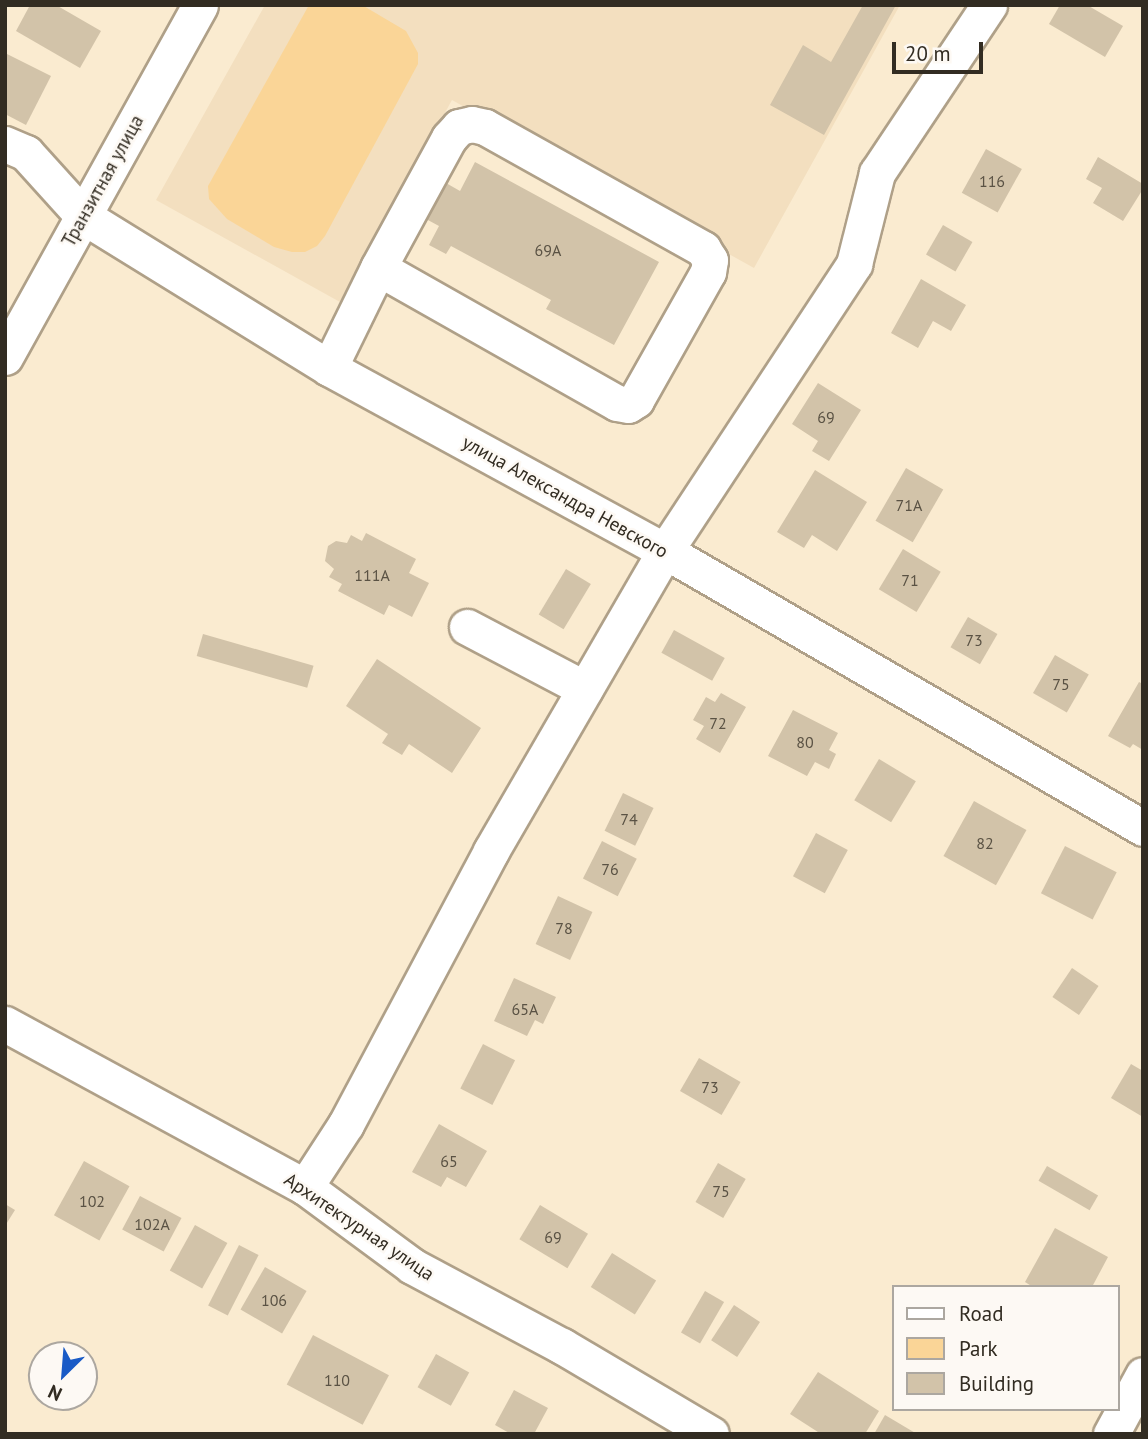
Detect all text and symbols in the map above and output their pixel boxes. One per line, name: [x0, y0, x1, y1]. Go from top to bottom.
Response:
scale bar: [896, 28, 987, 72]
text: 20 m: [905, 40, 951, 67]
street label: Транзитная улица: [57, 111, 149, 251]
house number: 116: [979, 171, 1005, 191]
house number: 69А: [535, 240, 561, 260]
house number: 69: [817, 407, 835, 427]
street label: улица Александра Невского: [458, 431, 672, 563]
house number: 71А: [896, 495, 922, 515]
house number: 111А: [354, 565, 390, 585]
house number: 71: [901, 570, 919, 590]
house number: 73: [965, 630, 983, 650]
house number: 75: [1052, 674, 1070, 694]
house number: 72: [709, 713, 727, 733]
house number: 80: [796, 732, 814, 752]
house number: 74: [620, 809, 638, 829]
house number: 82: [976, 833, 994, 853]
house number: 76: [601, 859, 619, 879]
house number: 78: [555, 918, 573, 938]
house number: 65А: [512, 999, 538, 1019]
house number: 73: [701, 1077, 719, 1097]
house number: 65: [440, 1151, 458, 1171]
street label: Архитектурная улица: [280, 1168, 438, 1286]
house number: 75: [712, 1181, 730, 1201]
house number: 102: [79, 1191, 105, 1211]
house number: 102А: [134, 1214, 170, 1234]
house number: 69: [544, 1227, 562, 1247]
legend: [892, 1285, 1120, 1411]
house number: 106: [261, 1290, 287, 1310]
text: Road: [959, 1300, 1003, 1327]
text: Park: [959, 1335, 998, 1362]
north arrow: [28, 1341, 98, 1411]
house number: 110: [324, 1370, 350, 1390]
text: Building: [959, 1370, 1034, 1397]
text: N: [44, 1380, 66, 1407]

